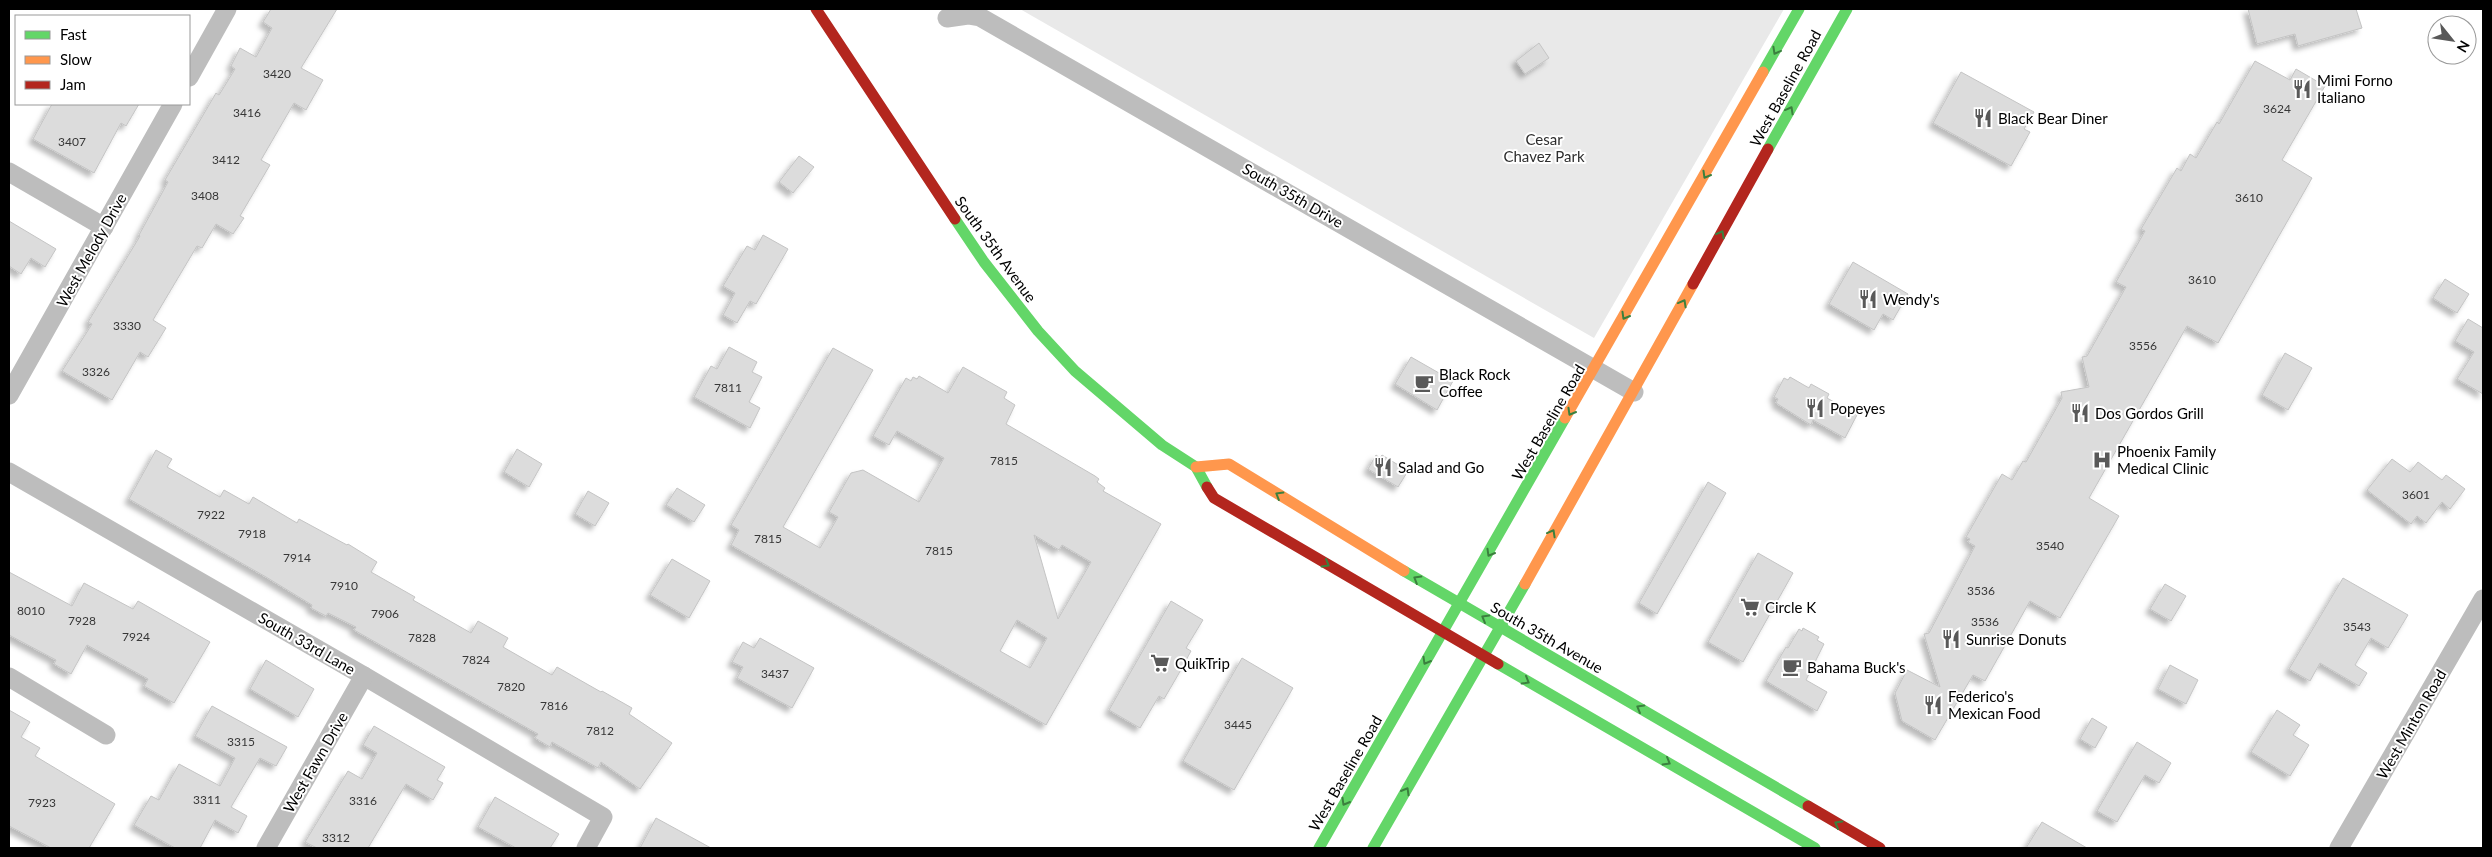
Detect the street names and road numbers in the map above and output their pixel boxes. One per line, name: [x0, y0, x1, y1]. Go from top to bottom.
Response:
street label: West Baseline Road: [1746, 27, 1824, 149]
street label: South 35th Drive: [1239, 159, 1347, 231]
street label: West Melody Drive: [52, 190, 130, 310]
street label: South 35th Avenue: [951, 192, 1041, 306]
street label: West Baseline Road: [1508, 361, 1588, 483]
street label: South 35th Avenue: [1488, 598, 1606, 677]
street label: South 33rd Lane: [255, 608, 359, 678]
street label: West Minton Road: [2372, 666, 2450, 782]
street label: West Fawn Drive: [279, 709, 351, 815]
street label: West Baseline Road: [1305, 712, 1385, 834]

